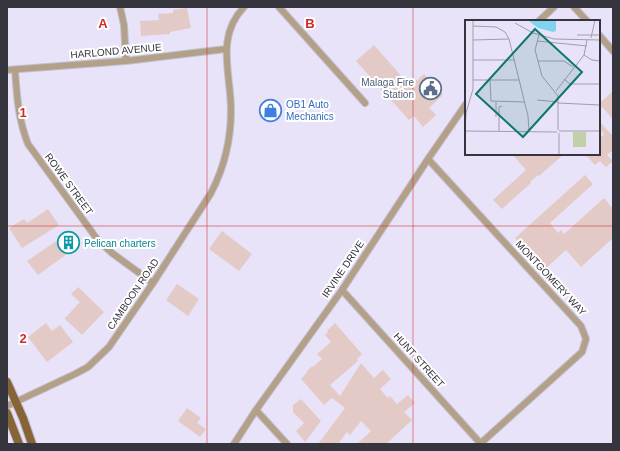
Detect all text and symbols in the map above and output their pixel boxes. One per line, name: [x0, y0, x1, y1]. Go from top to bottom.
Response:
text: A: [98, 16, 108, 31]
text: B: [305, 16, 315, 31]
inset map: [465, 20, 600, 155]
street label: HARLOND AVENUE: [70, 42, 162, 60]
public building icon: Malaga Fire Station: [417, 75, 443, 101]
place label: Malaga Fire Station: [361, 77, 414, 100]
shop icon: OB1 Auto Mechanics: [258, 97, 284, 123]
place label: OB1 Auto Mechanics: [286, 99, 334, 122]
text: 1: [19, 105, 27, 120]
street label: ROWE STREET: [43, 151, 95, 217]
building icon: Pelican charters: [56, 230, 82, 256]
place label: Pelican charters: [84, 238, 156, 249]
street label: IRVINE DRIVE: [320, 238, 366, 300]
street label: MONTGOMERY WAY: [514, 238, 589, 318]
street label: CAMBOON ROAD: [105, 256, 161, 332]
street label: HUNT STREET: [392, 330, 446, 390]
text: 2: [19, 331, 27, 346]

